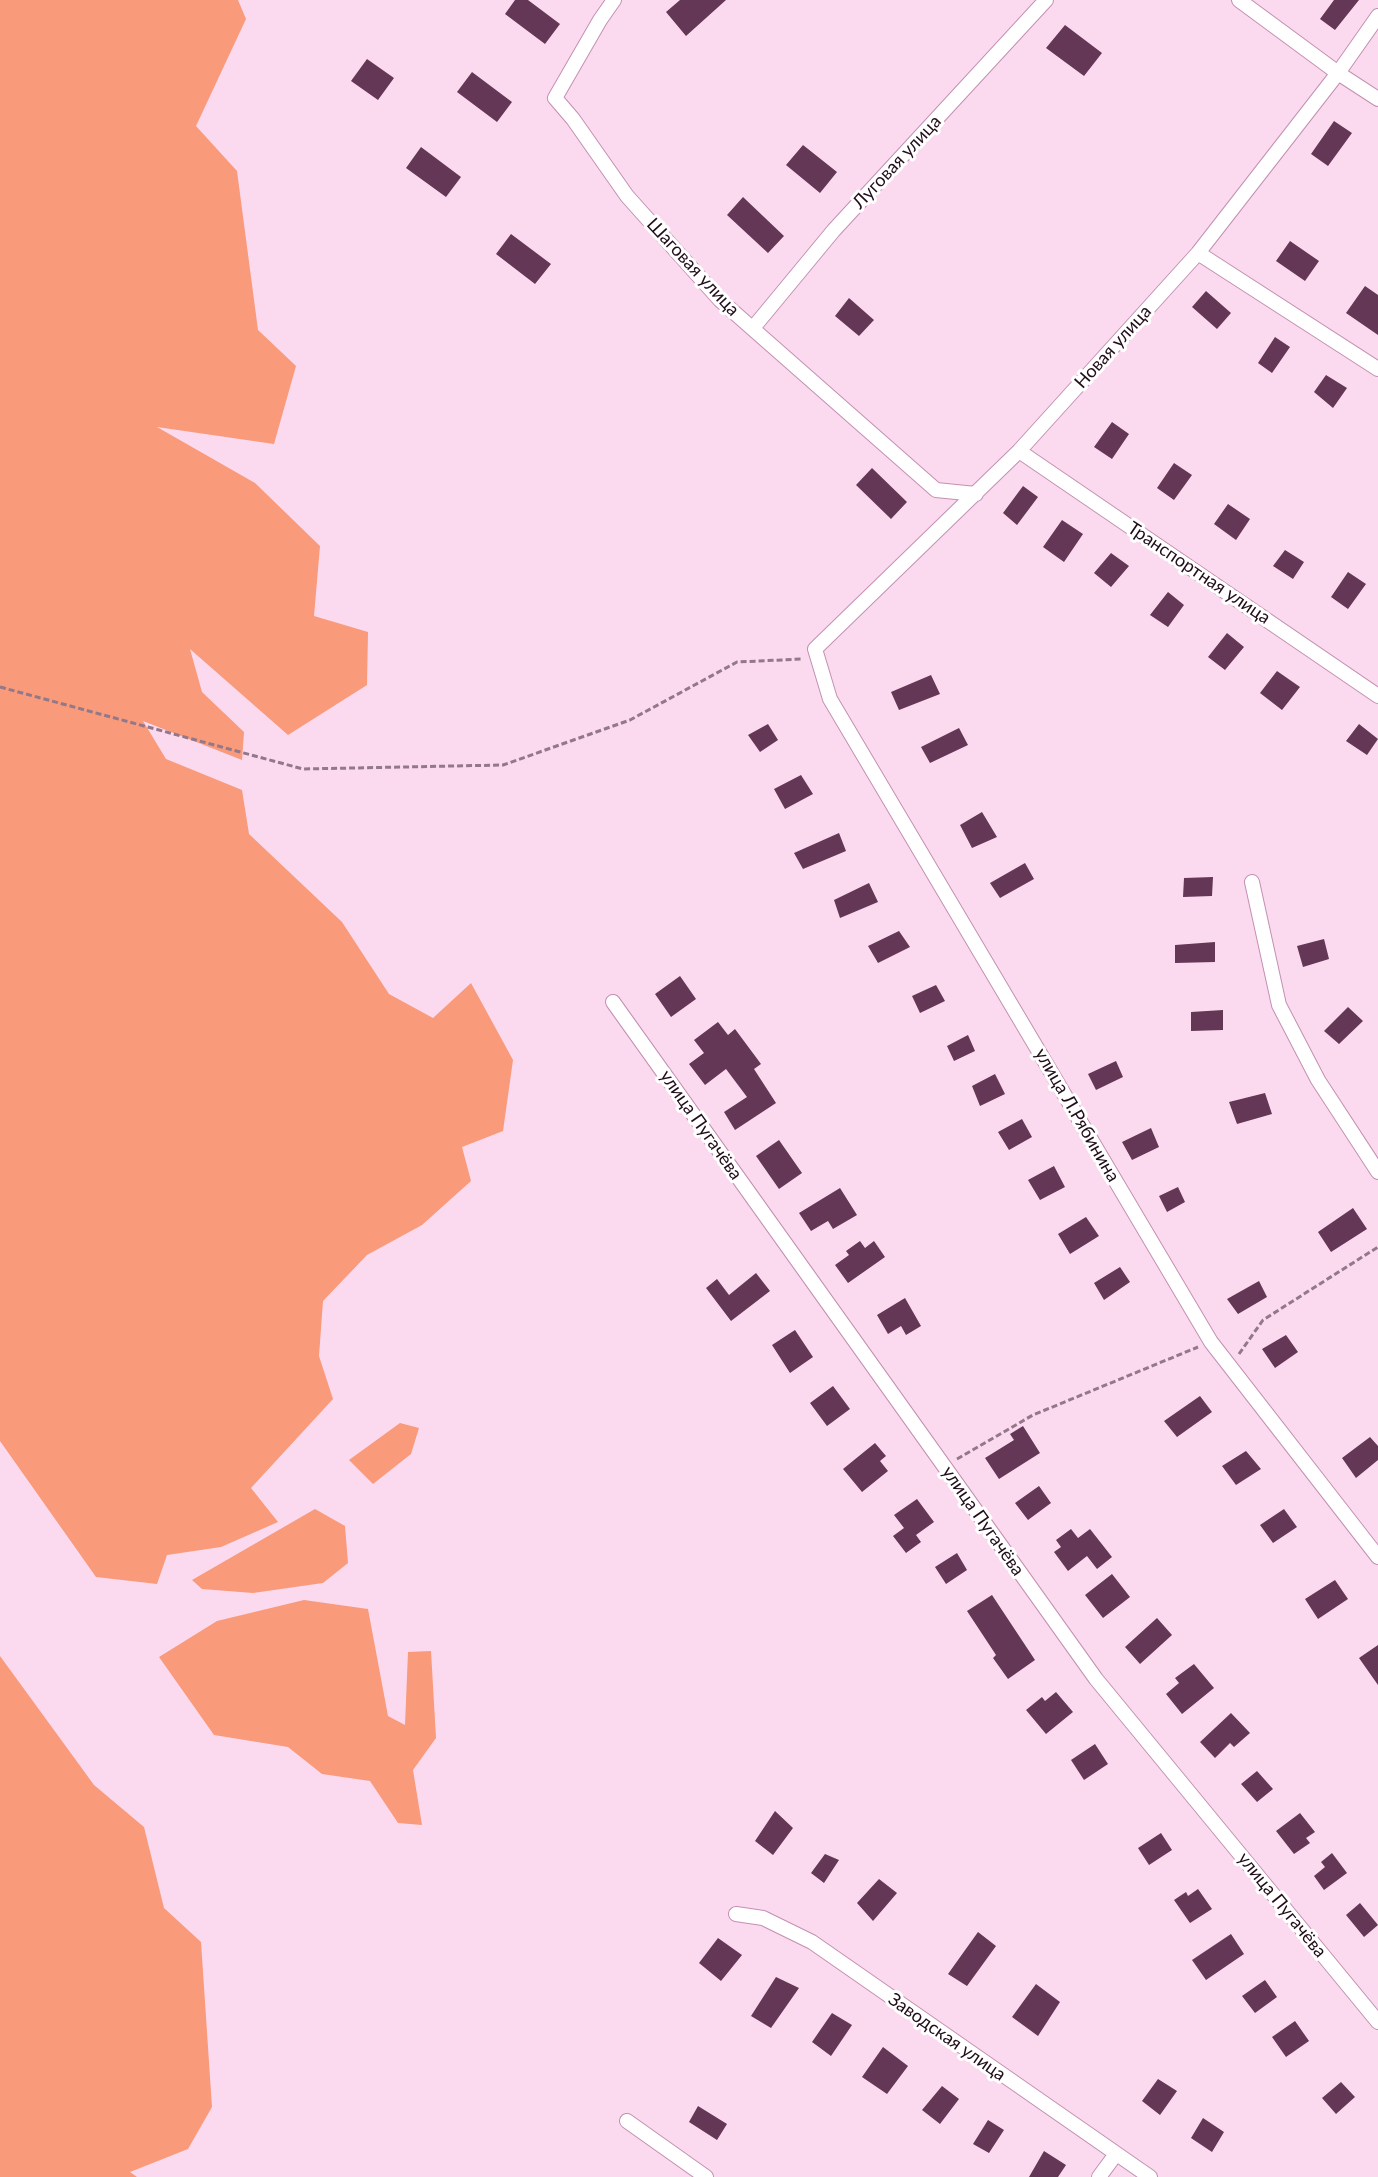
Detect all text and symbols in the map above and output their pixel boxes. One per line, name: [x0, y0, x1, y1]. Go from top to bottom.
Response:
street label: Луговая улица: [848, 111, 946, 213]
street label: Шаговая улица: [642, 214, 744, 320]
street label: Новая улица: [1070, 301, 1156, 393]
street label: Транспортная улица: [1124, 517, 1274, 629]
street label: улица Л.Рябинина: [1030, 1044, 1124, 1186]
street label: улица Пугачёва: [655, 1066, 747, 1184]
street label: улица Пугачёва: [937, 1462, 1029, 1580]
street label: улица Пугачёва: [1233, 1848, 1331, 1962]
street label: Заводская улица: [884, 1988, 1010, 2086]

